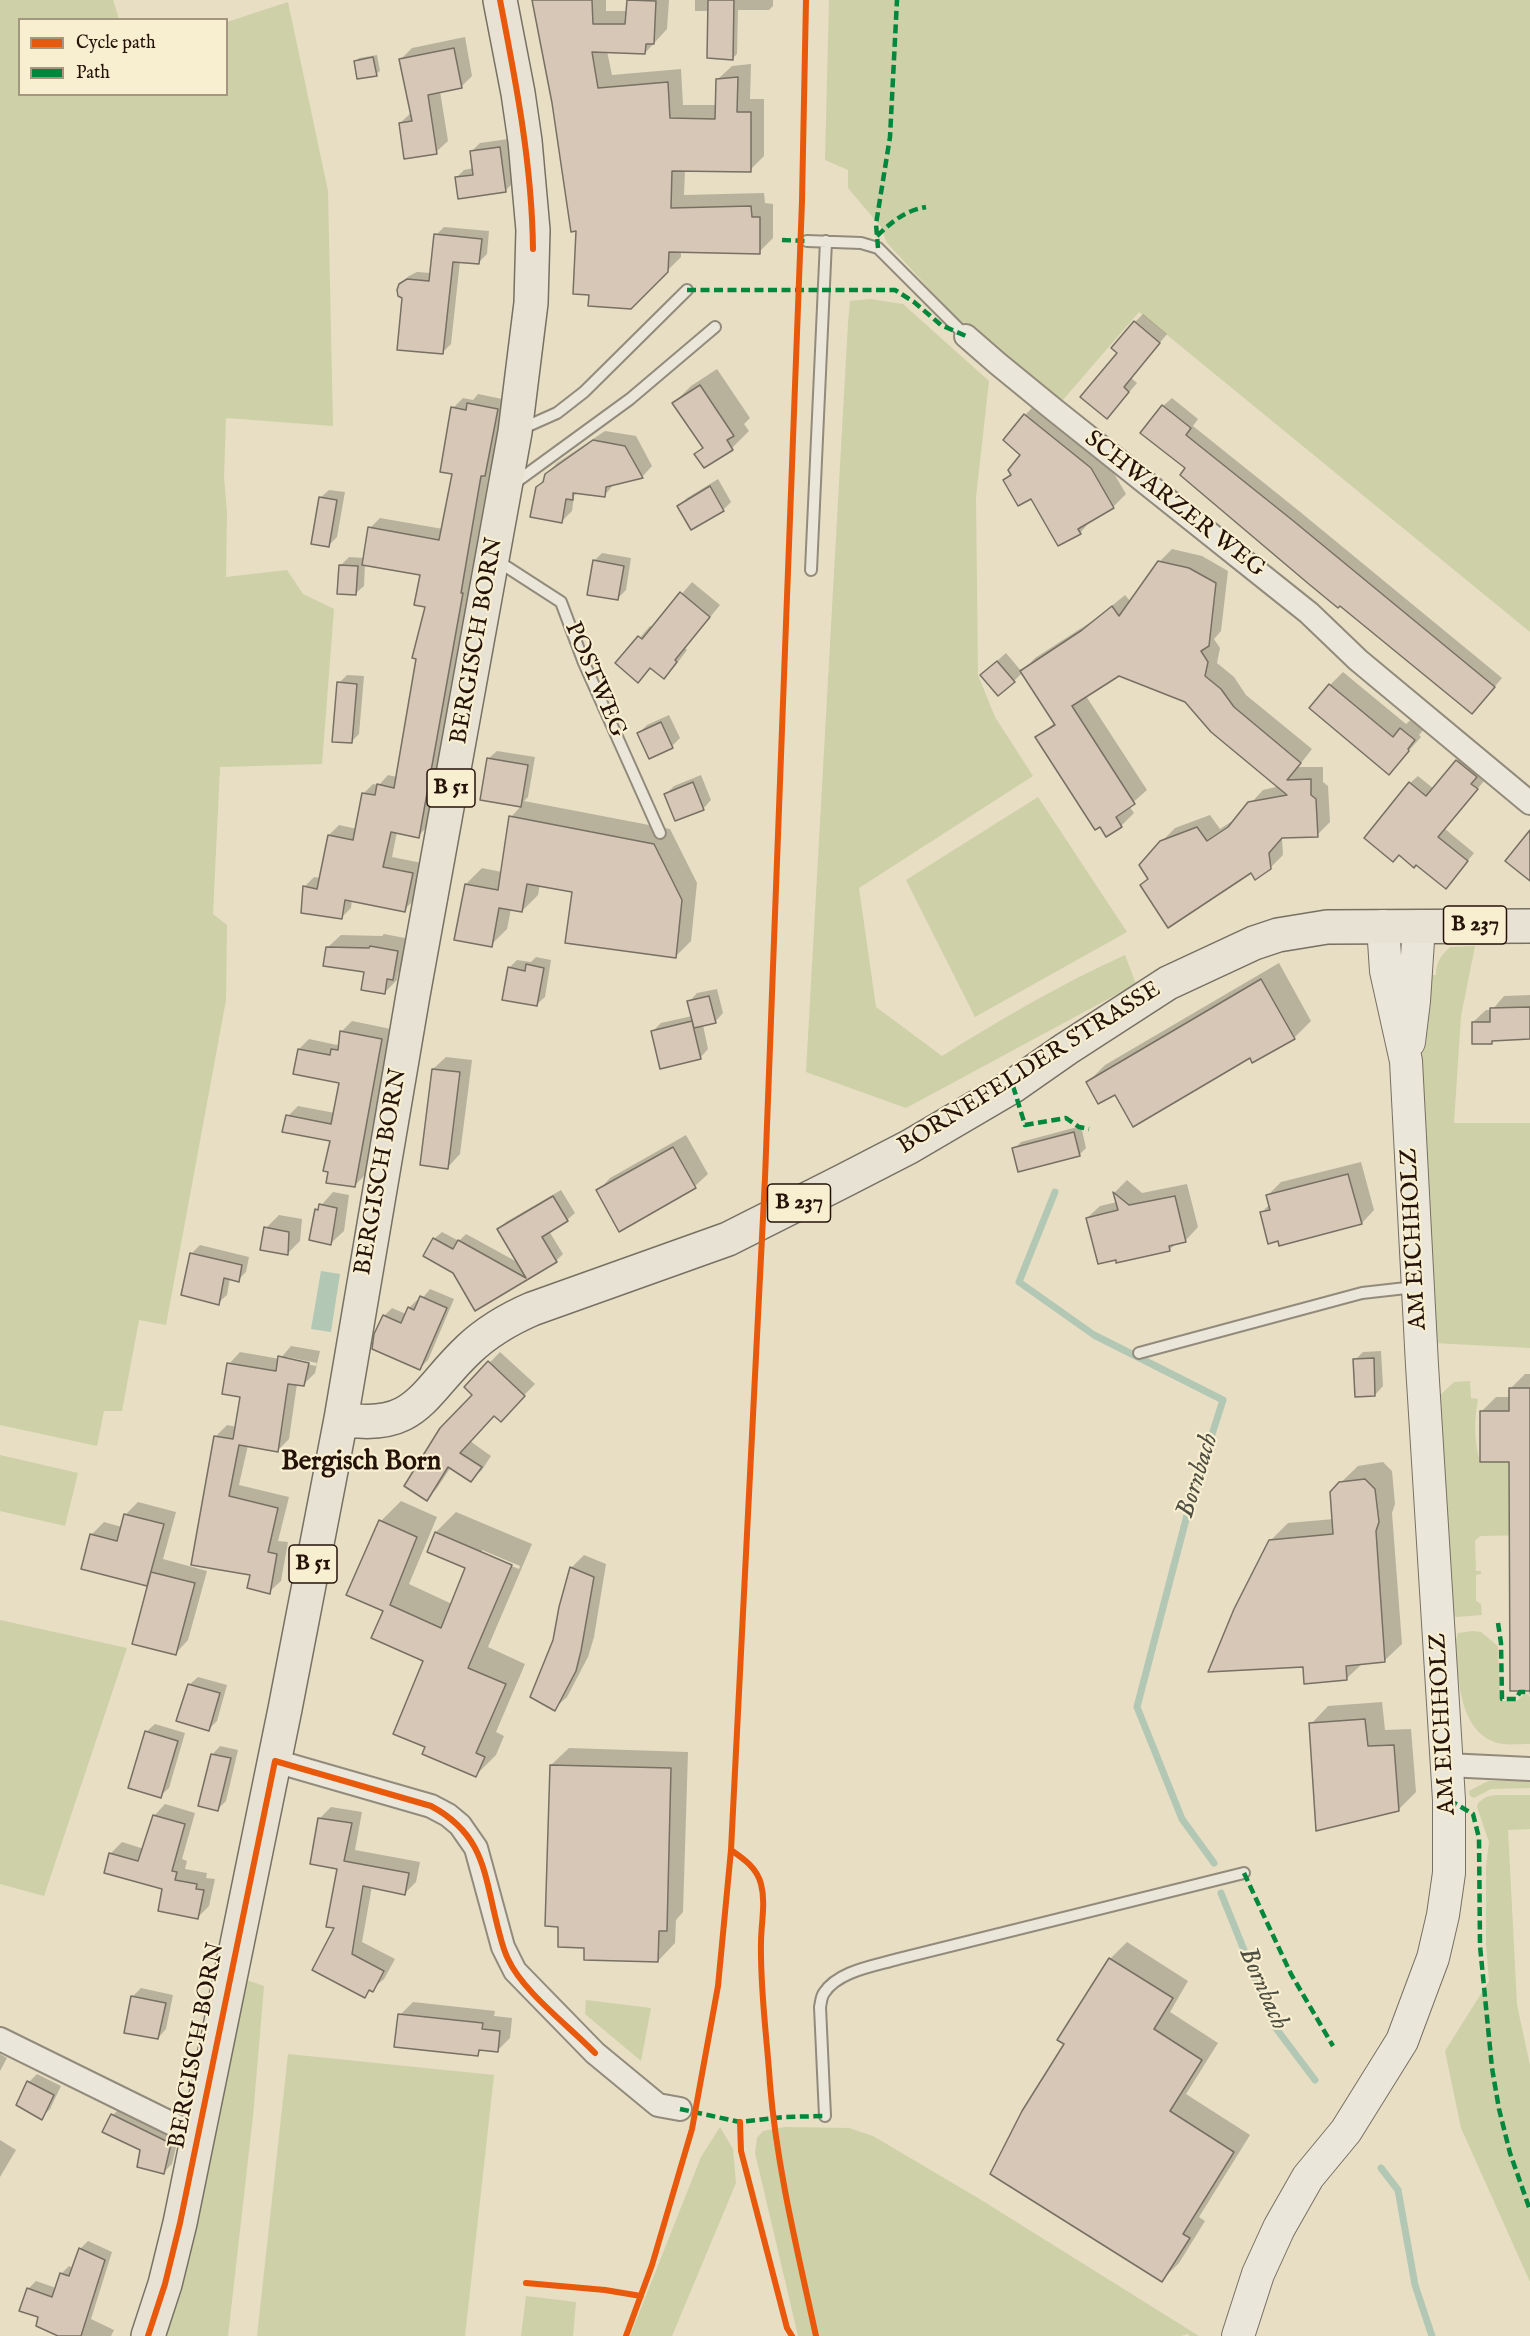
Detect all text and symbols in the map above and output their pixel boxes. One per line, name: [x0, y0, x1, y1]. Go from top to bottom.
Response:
legend: [18, 18, 228, 96]
text: Cycle path: [76, 32, 156, 55]
text: Path: [76, 62, 110, 85]
street label: SCHWARZER WEG: [1078, 425, 1270, 585]
street label: BERGISCH BORN: [446, 535, 510, 747]
street label: POSTWEG: [557, 618, 631, 742]
road number: B 51: [427, 769, 475, 807]
road number: B 237: [1444, 906, 1506, 944]
street label: BORNEFELDER STRASSE: [893, 976, 1167, 1162]
street label: BERGISCH BORN: [350, 1066, 414, 1278]
street label: AM EICHHOLZ: [1396, 1147, 1434, 1331]
road number: B 237: [768, 1184, 830, 1222]
water label: Bornbach: [1171, 1430, 1227, 1522]
district label: Bergisch Born: [281, 1447, 441, 1479]
road number: B 51: [289, 1545, 337, 1583]
street label: AM EICHHOLZ: [1425, 1632, 1463, 1816]
street label: BERGISCH BORN: [164, 1941, 232, 2151]
water label: Bornbach: [1230, 1943, 1294, 2035]

